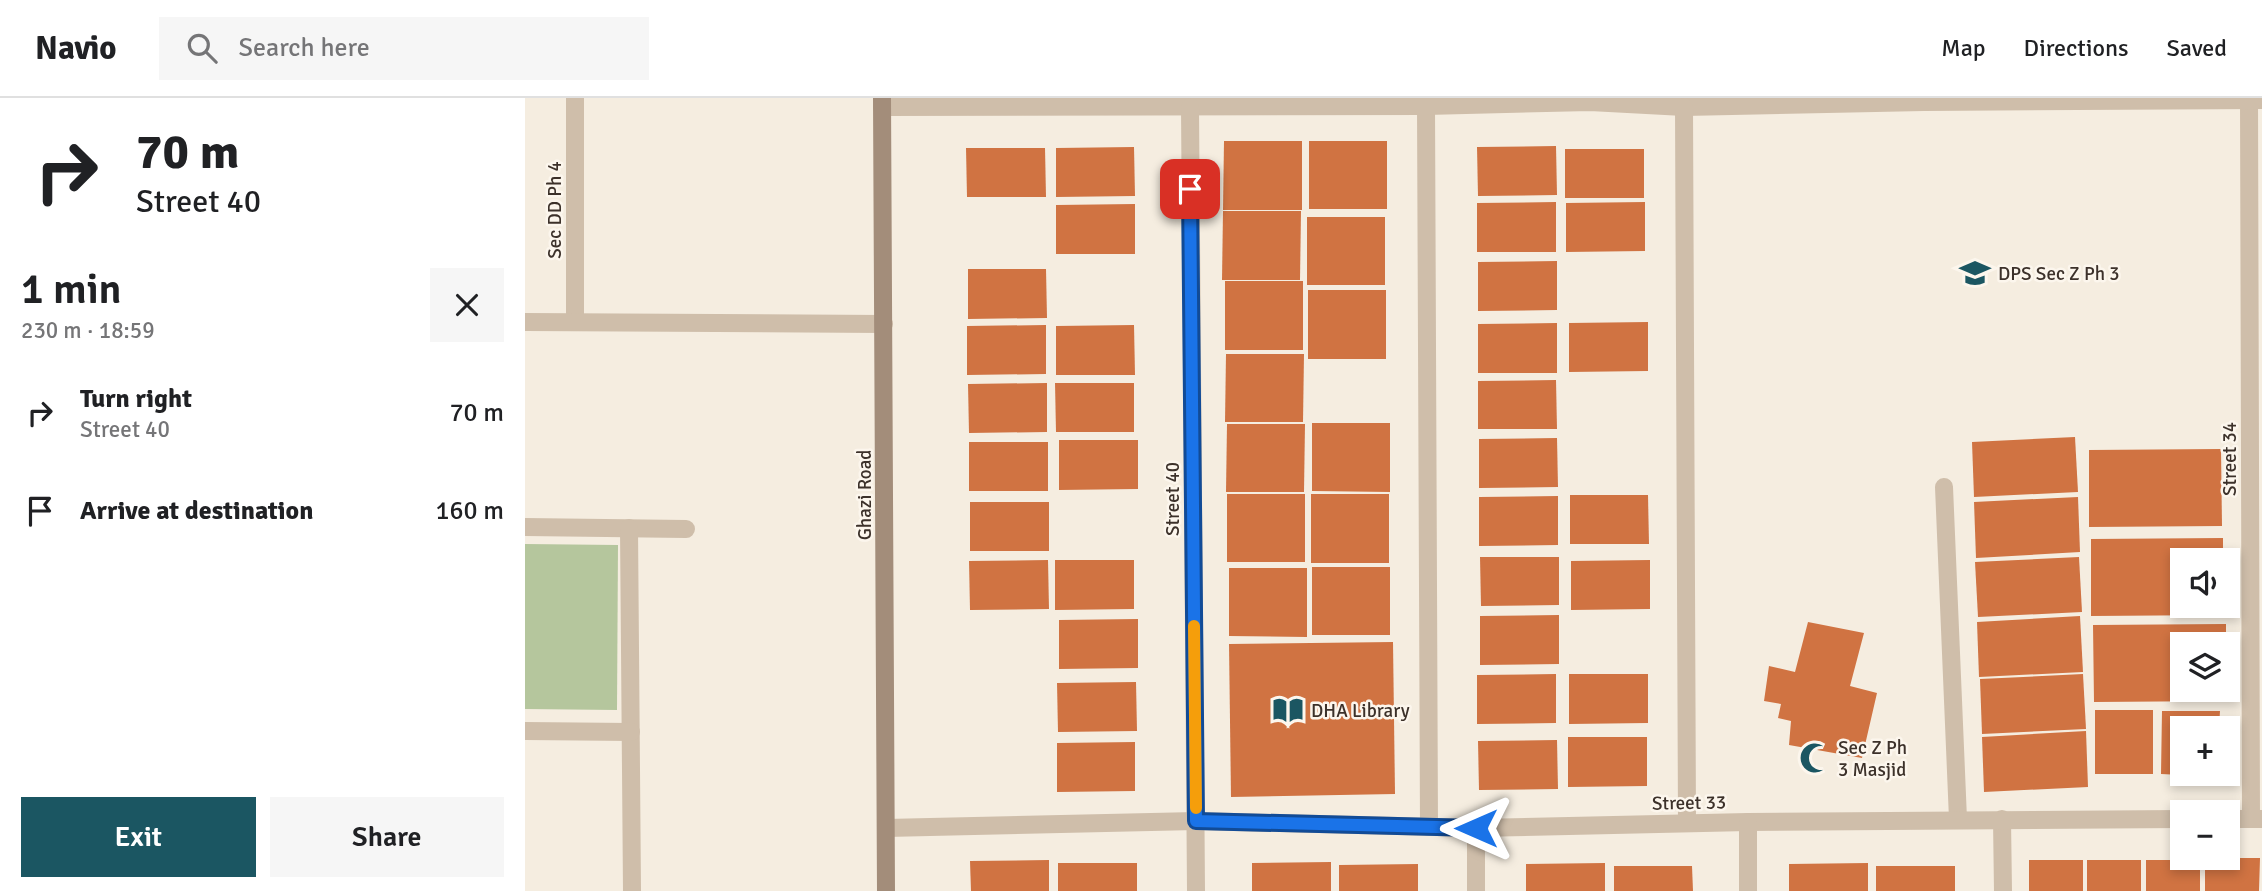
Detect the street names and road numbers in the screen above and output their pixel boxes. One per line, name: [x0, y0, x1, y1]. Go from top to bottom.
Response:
street label: Sec DD Ph 4: [543, 161, 567, 259]
street label: Street 34: [2218, 422, 2242, 496]
street label: Ghazi Road: [853, 450, 877, 540]
street label: Street 40: [1161, 462, 1185, 536]
street label: Street 33: [1652, 790, 1726, 816]

